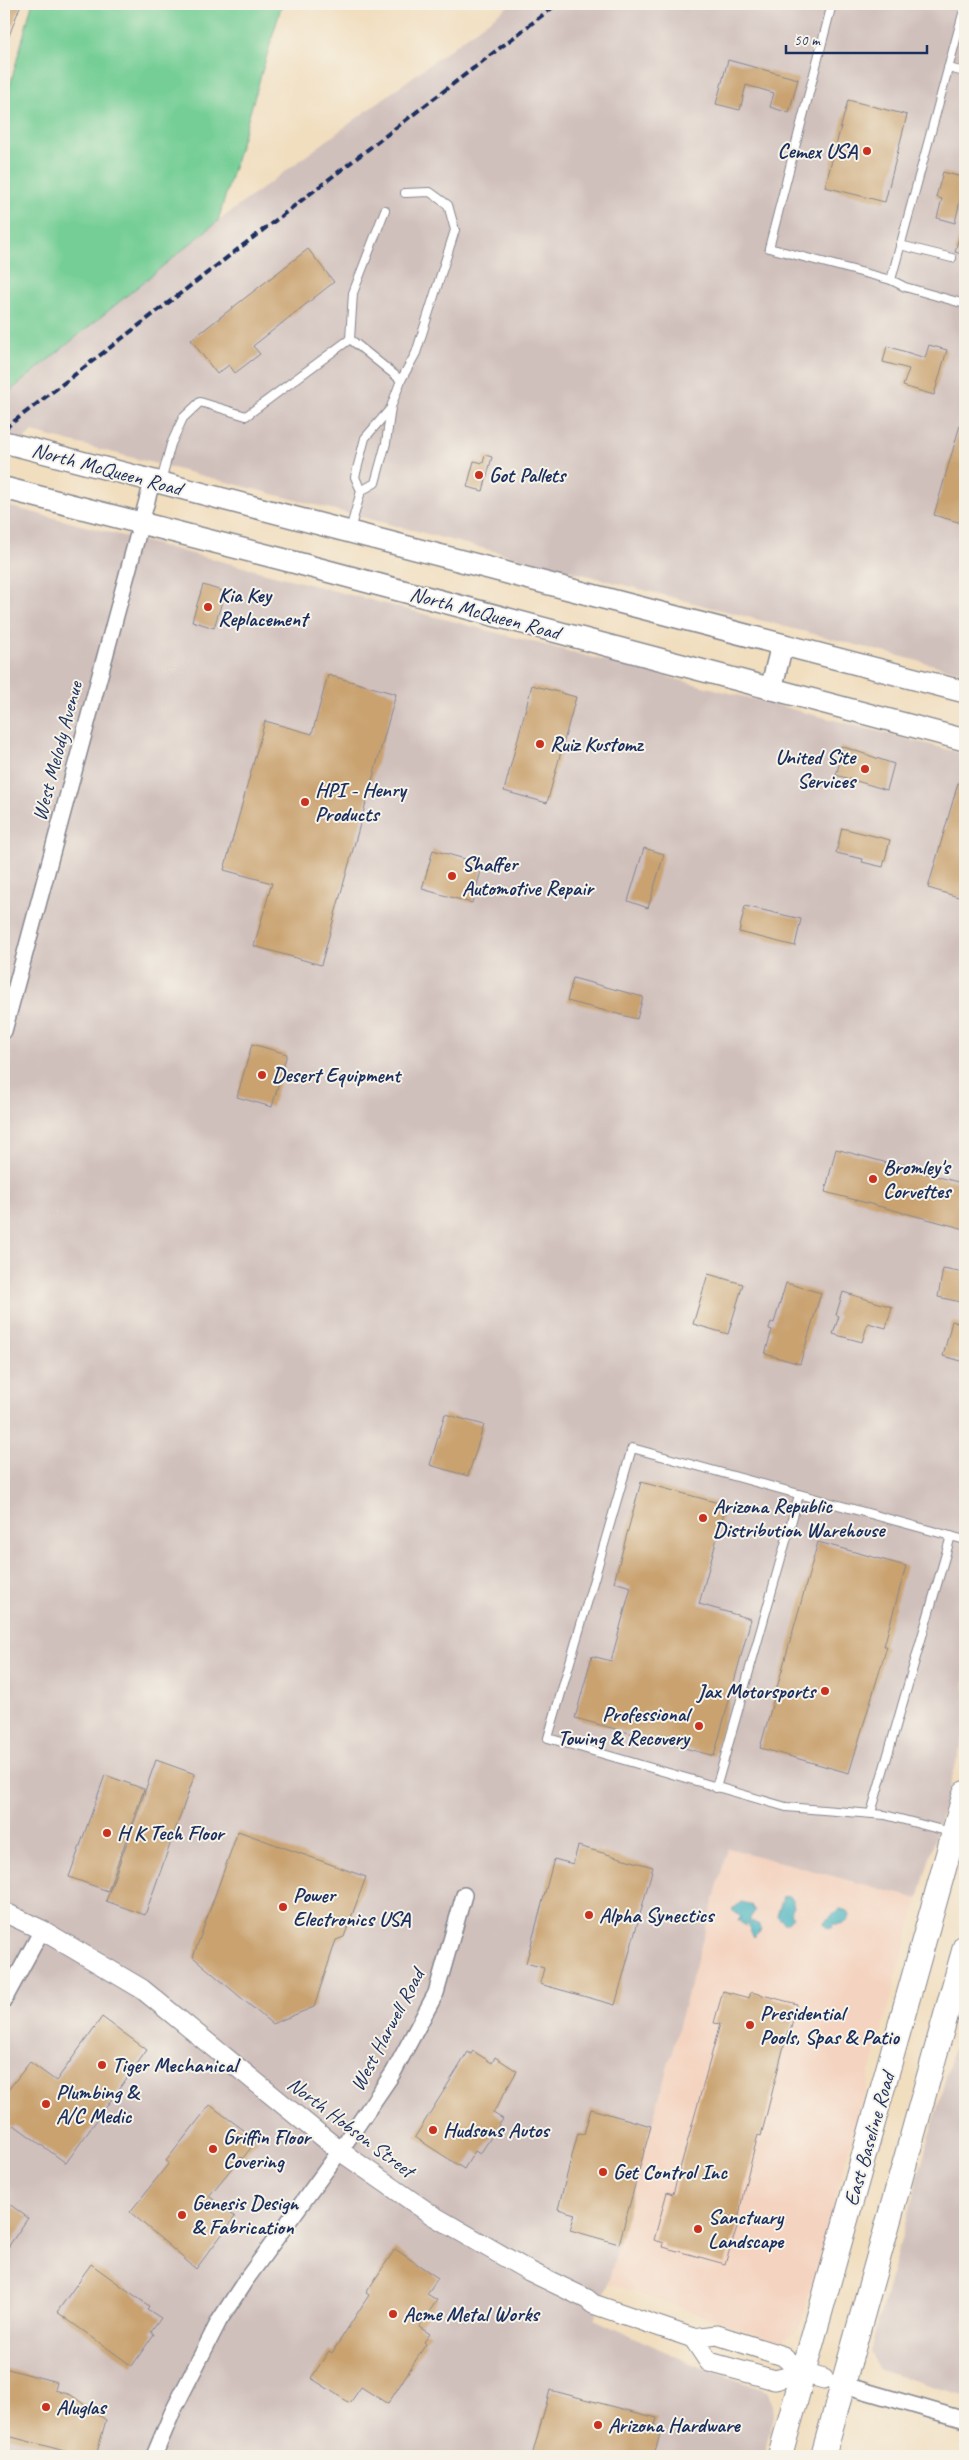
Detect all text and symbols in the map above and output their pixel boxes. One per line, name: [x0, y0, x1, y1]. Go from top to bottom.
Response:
scale bar: [786, 22, 928, 54]
text: 50 m: [794, 31, 821, 50]
place label: Cemex USA: [777, 138, 858, 164]
marker: Cemex USA: [861, 145, 873, 157]
street label: North McQueen Road: [29, 436, 187, 502]
place label: Got Pallets: [489, 462, 568, 488]
marker: Got Pallets: [473, 469, 485, 481]
street label: North McQueen Road: [407, 580, 565, 646]
place label: Kia Key Replacement: [218, 582, 310, 632]
marker: Kia Key Replacement: [202, 601, 214, 613]
street label: West Melody Avenue: [26, 677, 88, 823]
place label: Ruiz Kustomz: [550, 731, 645, 757]
marker: Ruiz Kustomz: [534, 738, 546, 750]
place label: United Site Services: [775, 744, 858, 794]
marker: United Site Services: [859, 763, 871, 775]
place label: HPI - Henry Products: [315, 777, 408, 827]
marker: HPI - Henry Products: [299, 796, 311, 808]
place label: Shaffer Automotive Repair: [462, 851, 595, 901]
marker: Shaffer Automotive Repair: [446, 870, 458, 882]
place label: Desert Equipment: [272, 1062, 403, 1088]
marker: Desert Equipment: [256, 1069, 268, 1081]
place label: Bromley's Corvettes: [883, 1154, 953, 1204]
marker: Bromley's Corvettes: [867, 1173, 879, 1185]
place label: Arizona Republic Distribution Warehouse: [713, 1493, 886, 1543]
marker: Arizona Republic Distribution Warehouse: [697, 1512, 709, 1524]
place label: Jax Motorsports: [695, 1678, 818, 1704]
marker: Jax Motorsports: [819, 1685, 831, 1697]
place label: Professional Towing & Recovery: [557, 1701, 693, 1751]
marker: Professional Towing & Recovery: [693, 1720, 705, 1732]
place label: H K Tech Floor: [117, 1820, 226, 1846]
marker: H K Tech Floor: [101, 1827, 113, 1839]
place label: Power Electronics USA: [293, 1882, 411, 1932]
marker: Power Electronics USA: [277, 1901, 289, 1913]
place label: Alpha Synectics: [599, 1902, 716, 1928]
marker: Alpha Synectics: [583, 1909, 595, 1921]
street label: West Harwell Road: [344, 1961, 432, 2095]
place label: Presidential Pools, Spas & Patio: [760, 2000, 900, 2050]
marker: Presidential Pools, Spas & Patio: [744, 2019, 756, 2031]
place label: Tiger Mechanical: [112, 2052, 241, 2078]
marker: Tiger Mechanical: [96, 2059, 108, 2071]
street label: East Baseline Road: [838, 2067, 901, 2209]
street label: North Hobson Street: [282, 2071, 422, 2185]
place label: Plumbing & A/C Medic: [56, 2079, 141, 2129]
marker: Plumbing & A/C Medic: [40, 2098, 52, 2110]
place label: Hudsons Autos: [443, 2117, 551, 2143]
place label: Griffin Floor Covering: [223, 2124, 313, 2174]
marker: Hudsons Autos: [427, 2124, 439, 2136]
marker: Griffin Floor Covering: [207, 2143, 219, 2155]
place label: Get Control Inc: [613, 2159, 728, 2185]
marker: Get Control Inc: [597, 2166, 609, 2178]
place label: Genesis Design & Fabrication: [192, 2190, 300, 2240]
place label: Sanctuary Landscape: [708, 2204, 785, 2254]
marker: Genesis Design & Fabrication: [176, 2209, 188, 2221]
marker: Sanctuary Landscape: [692, 2223, 704, 2235]
place label: Acme Metal Works: [403, 2301, 541, 2327]
marker: Acme Metal Works: [387, 2308, 399, 2320]
place label: Aluglas: [56, 2394, 108, 2420]
marker: Aluglas: [40, 2401, 52, 2413]
place label: Arizona Hardware: [608, 2412, 741, 2438]
marker: Arizona Hardware: [592, 2419, 604, 2431]

